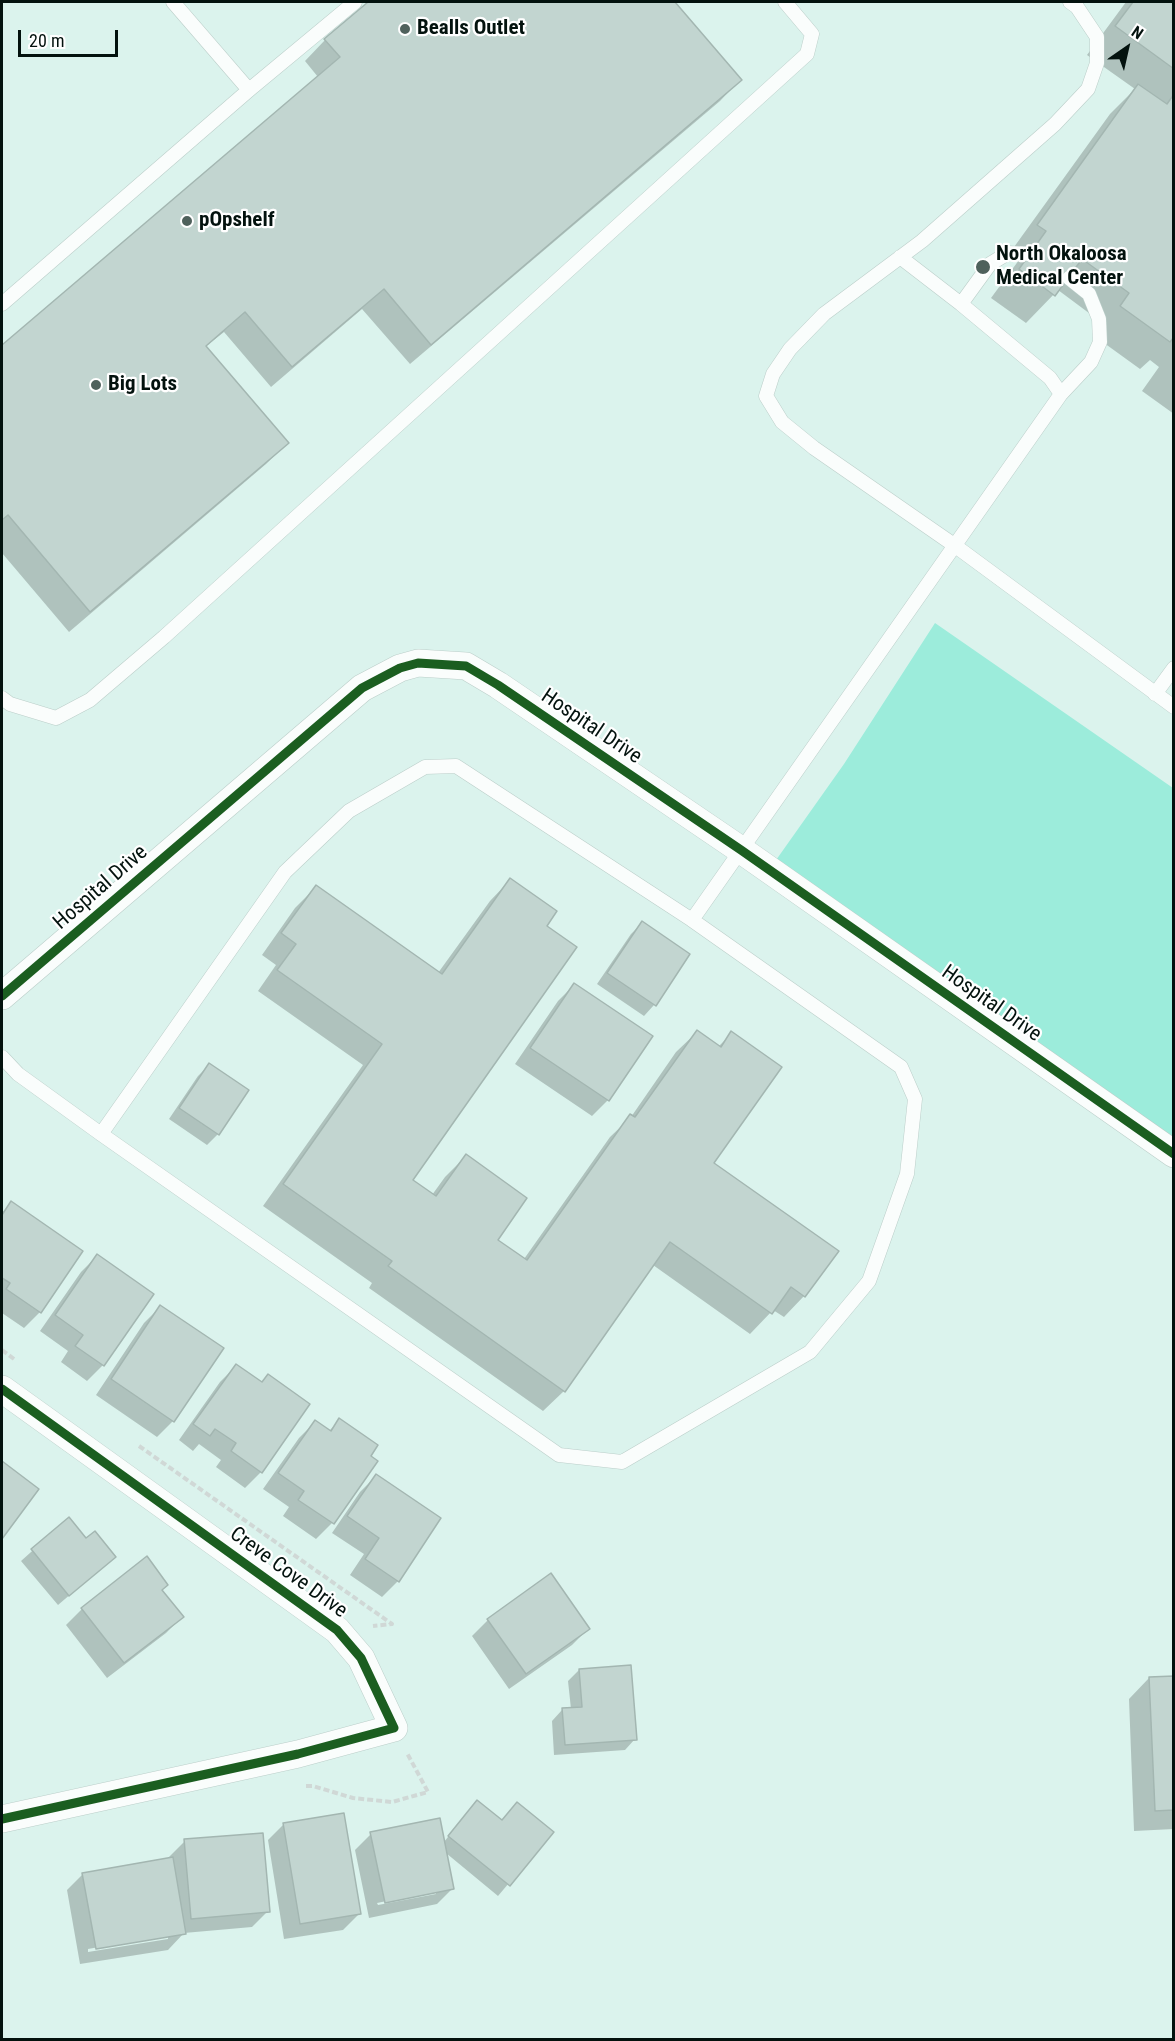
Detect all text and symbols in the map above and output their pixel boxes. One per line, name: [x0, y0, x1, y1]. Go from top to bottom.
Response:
place label: Bealls Outlet: [417, 16, 525, 42]
scale bar: [21, 18, 122, 56]
north arrow: [1097, 18, 1157, 78]
marker: Bealls Outlet: [398, 22, 412, 36]
text: N: [1128, 22, 1147, 43]
text: 20 m: [29, 30, 64, 51]
place label: pOpshelf: [199, 208, 275, 234]
marker: pOpshelf: [180, 214, 194, 228]
place label: North Okaloosa Medical Center: [996, 242, 1127, 292]
marker: North Okaloosa Medical Center: [974, 258, 992, 276]
place label: Big Lots: [108, 372, 177, 398]
marker: Big Lots: [89, 378, 103, 392]
street label: Hospital Drive: [536, 684, 646, 770]
street label: Hospital Drive: [49, 840, 153, 936]
street label: Hospital Drive: [936, 960, 1046, 1048]
street label: Creve Cove Drive: [224, 1522, 352, 1624]

